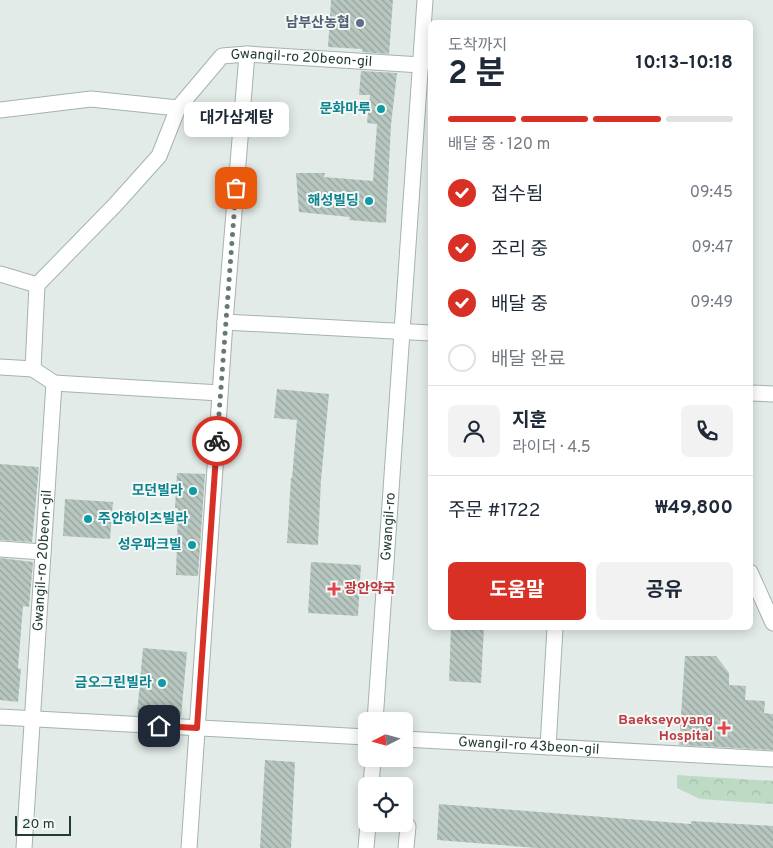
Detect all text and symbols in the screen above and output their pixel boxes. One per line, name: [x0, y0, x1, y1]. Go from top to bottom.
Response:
place label: 남부산농협: [286, 15, 350, 32]
marker: 남부산농협: [354, 17, 366, 29]
text: 도착까지: [448, 36, 507, 56]
street label: Gwangil-ro 20beon-gil: [230, 45, 373, 70]
text: 10:13–10:18: [636, 51, 733, 75]
text: 2 분: [448, 55, 505, 95]
place label: 문화마루: [319, 101, 371, 118]
callout: 대가삼계탕: [184, 103, 288, 138]
marker: 문화마루: [375, 103, 387, 115]
text: 대가삼계탕: [200, 109, 273, 129]
text: 배달 중 · 120 m: [448, 135, 550, 155]
pin: [215, 167, 257, 209]
icon: bag: [222, 174, 250, 202]
icon: check: [448, 179, 476, 207]
text: 접수됨: [491, 183, 543, 207]
text: 09:45: [690, 183, 733, 203]
place label: 해성빌딩: [307, 193, 359, 210]
marker: 해성빌딩: [363, 195, 375, 207]
icon: check: [448, 234, 476, 262]
text: 조리 중: [491, 238, 548, 262]
text: 09:47: [691, 238, 733, 258]
icon: check: [448, 289, 476, 317]
text: 배달 중: [491, 293, 548, 317]
text: 09:49: [690, 293, 733, 313]
text: 배달 완료: [491, 348, 565, 372]
button: person: [448, 405, 500, 457]
button: phone: [681, 405, 733, 457]
text: 지훈: [512, 409, 547, 433]
courier: [192, 416, 242, 466]
icon: bike: [203, 427, 231, 455]
text: 라이더 · 4.5: [512, 438, 591, 458]
place label: 모던빌라: [131, 483, 183, 500]
marker: 모던빌라: [187, 485, 199, 497]
street label: Gwangil-ro 20beon-gil: [29, 489, 56, 632]
street label: Gwangil-ro: [378, 492, 399, 561]
text: ₩49,800: [655, 496, 733, 520]
text: 주문 #1722: [448, 499, 540, 523]
place label: 주안하이츠빌라: [98, 511, 188, 528]
marker: 주안하이츠빌라: [82, 513, 94, 525]
place label: 성우파크빌: [118, 537, 182, 554]
marker: 성우파크빌: [186, 539, 198, 551]
button: 도움말: [448, 562, 586, 620]
button: 공유: [596, 562, 733, 620]
place label: 광안약국: [344, 581, 396, 598]
marker: 광안약국: [328, 583, 340, 595]
place label: 금오그린빌라: [75, 675, 152, 692]
marker: 금오그린빌라: [156, 677, 168, 689]
pin: [138, 705, 180, 747]
icon: home: [145, 712, 173, 740]
north arrow: [358, 712, 412, 768]
map controls: [358, 712, 413, 832]
place label: Baekseyoyang Hospital: [618, 712, 713, 745]
marker: Baekseyoyang Hospital: [717, 721, 731, 735]
street label: Gwangil-ro 43beon-gil: [458, 733, 600, 758]
button: locate: [358, 777, 413, 832]
scale bar: [15, 813, 71, 836]
text: 20 m: [22, 816, 55, 833]

